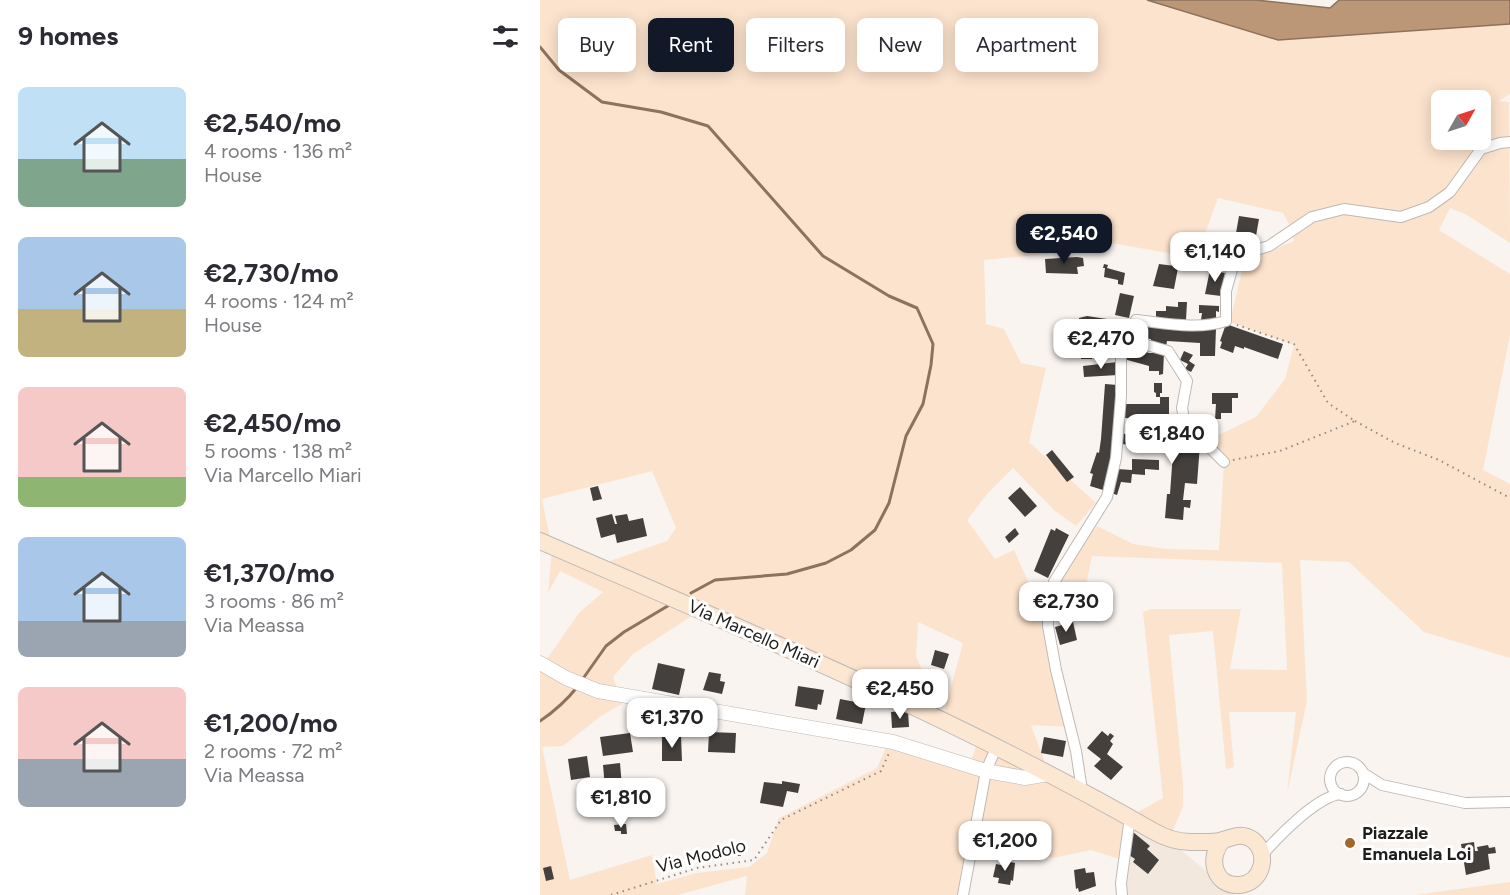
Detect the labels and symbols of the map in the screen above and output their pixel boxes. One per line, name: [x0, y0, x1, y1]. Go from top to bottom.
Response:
north arrow: [1431, 90, 1491, 150]
pin: €2,540: [1015, 214, 1113, 265]
pin: €1,140: [1166, 232, 1264, 283]
pin: €2,470: [1052, 319, 1150, 370]
pin: €1,840: [1123, 414, 1221, 465]
pin: €2,730: [1017, 582, 1115, 633]
street label: Via Marcello Miari: [685, 595, 823, 673]
pin: €2,450: [851, 669, 949, 720]
pin: €1,370: [623, 698, 721, 749]
pin: €1,810: [572, 778, 670, 829]
pin: €1,200: [956, 821, 1054, 872]
place label: Piazzale Emanuela Loi: [1362, 822, 1471, 865]
street label: Via Modolo: [654, 834, 748, 878]
marker: Piazzale Emanuela Loi: [1343, 836, 1357, 850]

